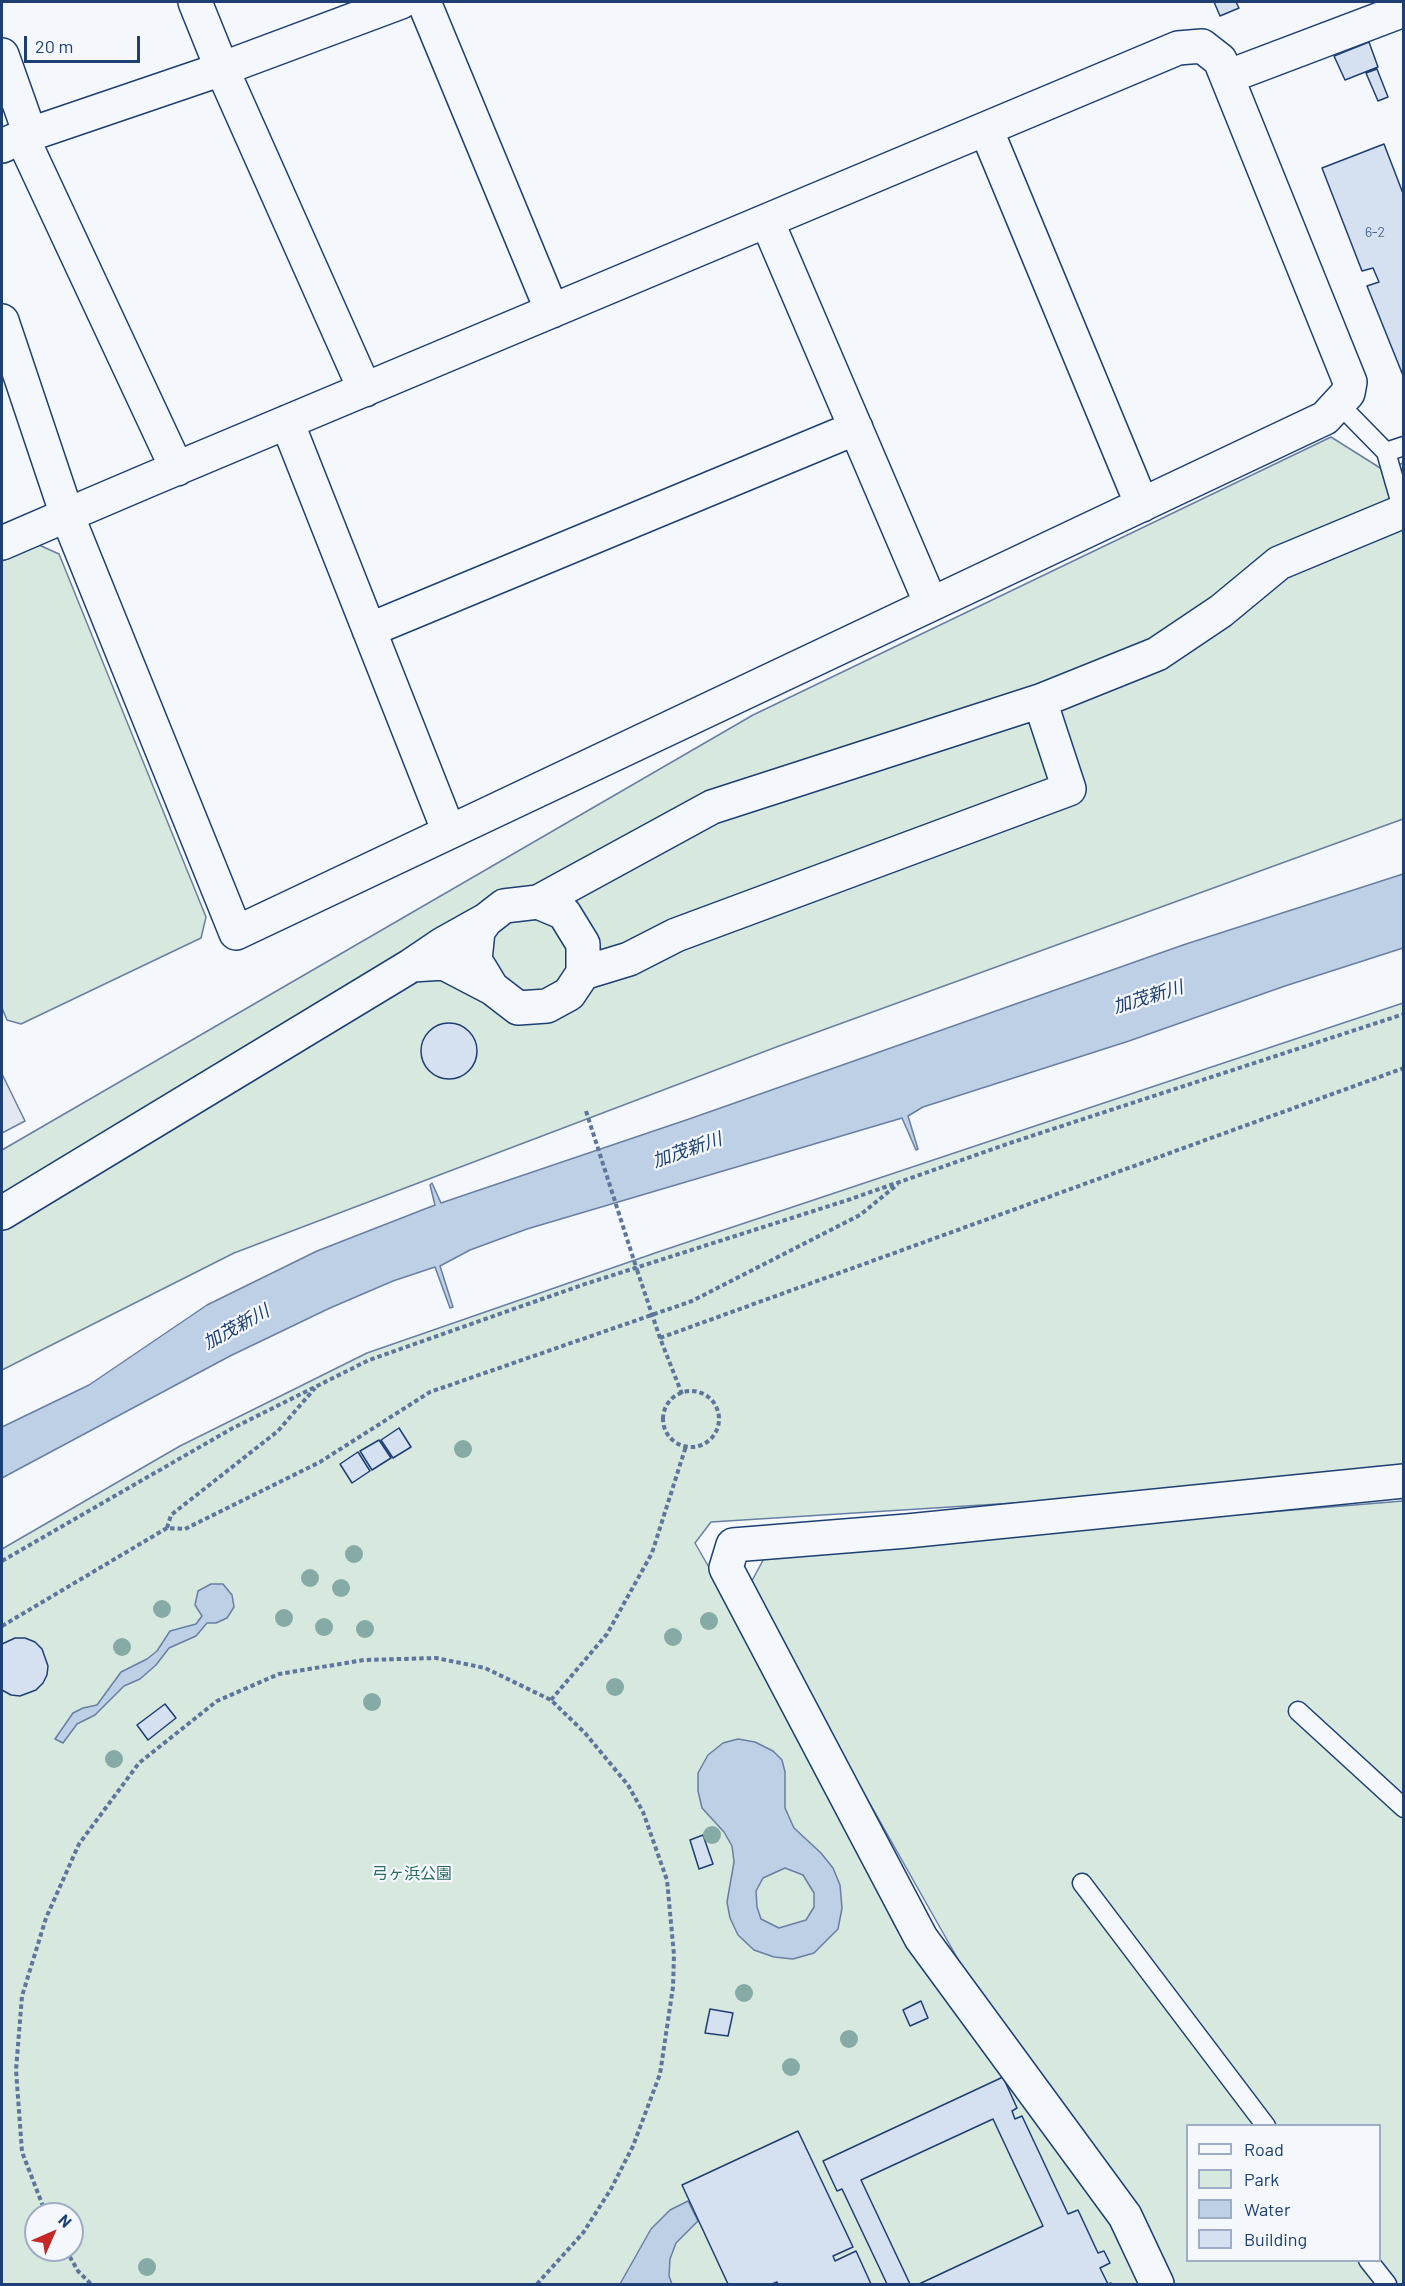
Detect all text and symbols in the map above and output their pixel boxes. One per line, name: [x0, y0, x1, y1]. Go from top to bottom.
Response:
scale bar: [27, 24, 142, 62]
text: 20 m: [35, 35, 73, 57]
house number: 6-2: [1365, 224, 1385, 240]
water label: 加茂新川: [1110, 976, 1186, 1018]
water label: 加茂新川: [649, 1128, 725, 1172]
water label: 加茂新川: [199, 1300, 273, 1354]
park label: 弓ヶ浜公園: [372, 1864, 452, 1884]
legend: [1186, 2124, 1381, 2262]
text: Road: [1244, 2138, 1284, 2160]
text: Park: [1244, 2168, 1279, 2190]
text: Water: [1244, 2198, 1291, 2220]
north arrow: [24, 2202, 84, 2262]
text: N: [55, 2210, 76, 2231]
text: Building: [1244, 2228, 1307, 2250]

